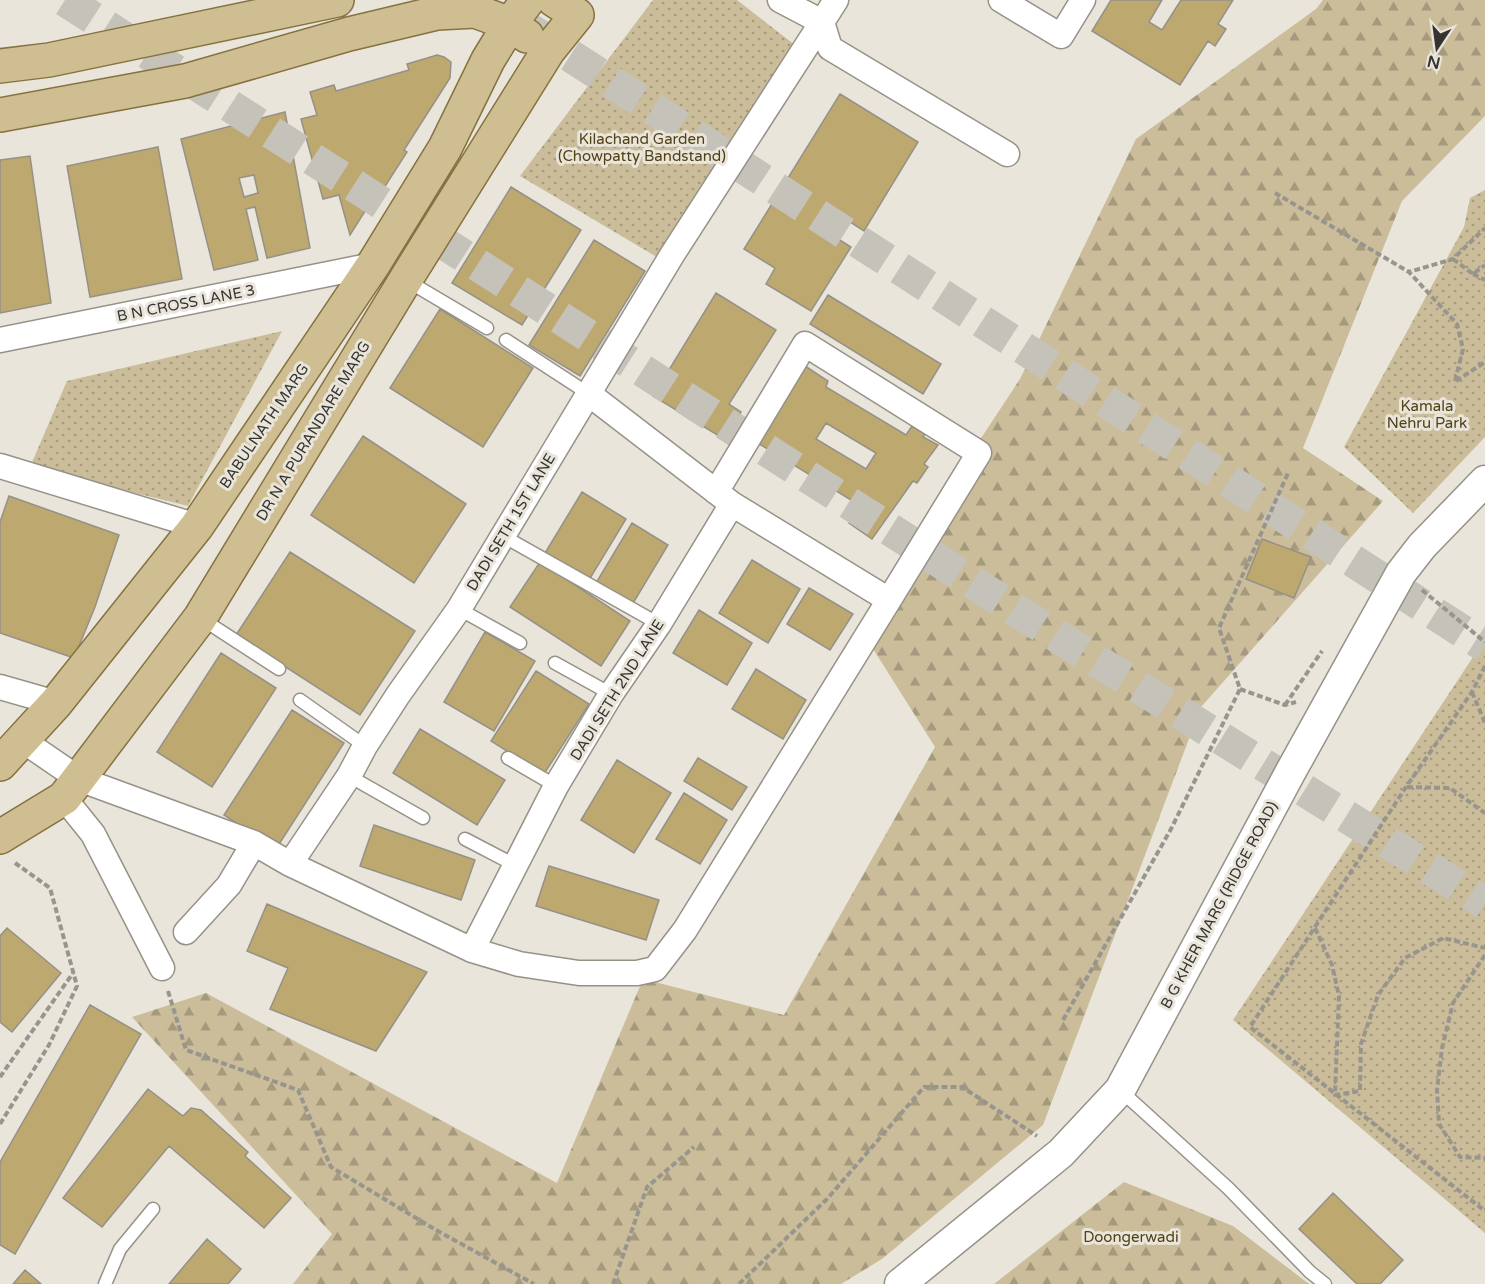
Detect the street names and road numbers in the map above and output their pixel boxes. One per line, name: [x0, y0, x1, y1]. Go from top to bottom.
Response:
street label: B N CROSS LANE 3: [115, 281, 257, 325]
street label: DR N A PURANDARE MARG: [252, 338, 374, 524]
street label: BABULNATH MARG: [216, 360, 312, 492]
street label: DADI SETH 1ST LANE: [463, 450, 559, 594]
street label: DADI SETH 2ND LANE: [566, 616, 668, 764]
street label: B G KHER MARG (RIDGE ROAD): [1157, 798, 1281, 1012]

